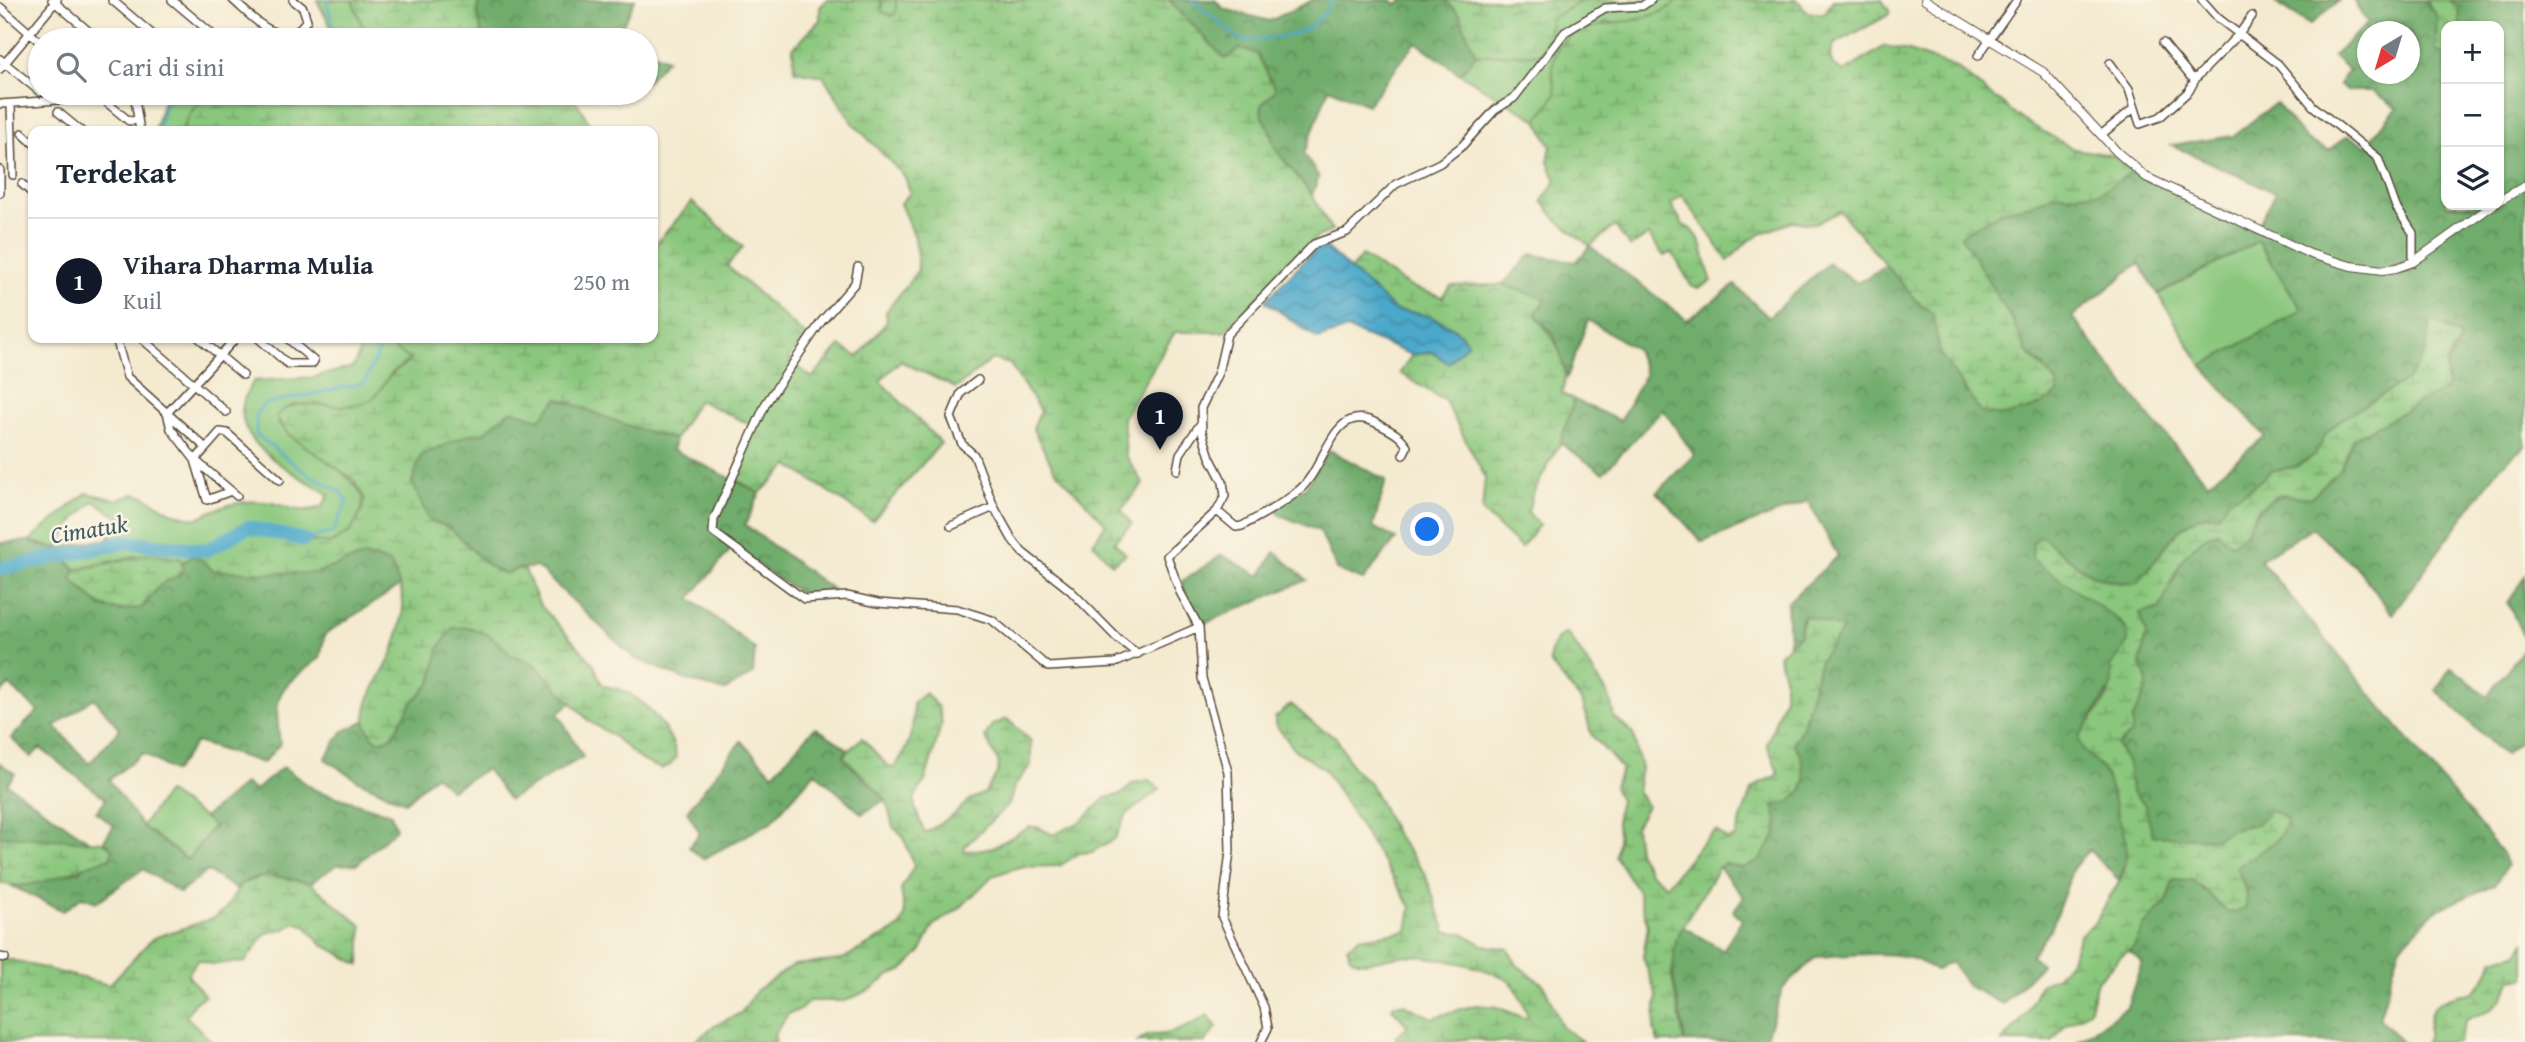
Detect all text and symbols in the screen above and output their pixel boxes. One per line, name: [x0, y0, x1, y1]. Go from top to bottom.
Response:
north arrow: [2357, 21, 2420, 84]
map controls: [2441, 21, 2504, 210]
button: +: [2441, 21, 2504, 84]
search box: [28, 28, 658, 105]
text: Cari di sini: [108, 47, 225, 86]
icon: search: [52, 48, 90, 86]
button: −: [2441, 84, 2504, 147]
button: layers: [2441, 147, 2504, 210]
text: Terdekat: [56, 150, 176, 194]
text: Vihara Dharma Mulia: [123, 245, 374, 284]
text: 1: [73, 265, 85, 298]
text: 250 m: [573, 265, 630, 298]
text: Kuil: [123, 284, 162, 317]
pin: 1: [1137, 392, 1183, 450]
water label: Cimatuk: [48, 506, 130, 552]
your location: [1410, 512, 1444, 546]

